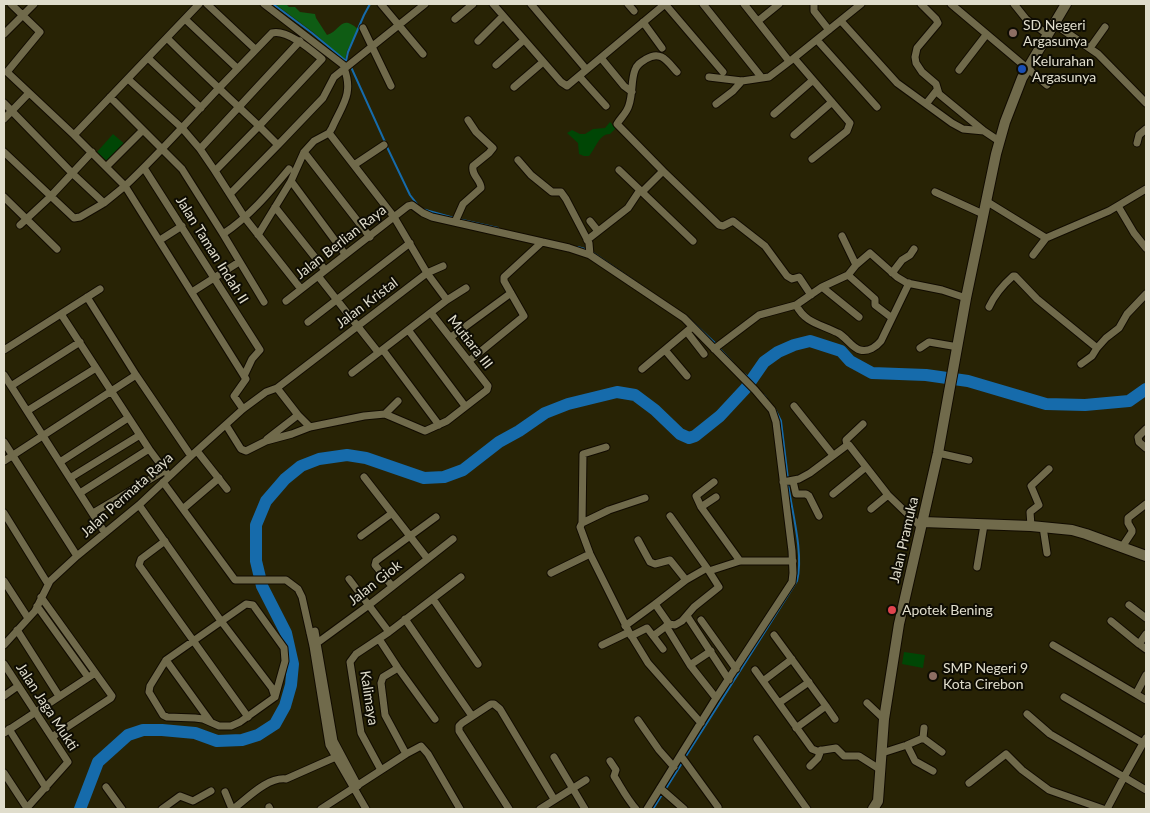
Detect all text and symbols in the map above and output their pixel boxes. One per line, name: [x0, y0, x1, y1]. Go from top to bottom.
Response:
place label: SD Negeri Argasunya: [1023, 17, 1087, 49]
marker: SD Negeri Argasunya: [1007, 27, 1019, 39]
place label: Kelurahan Argasunya: [1032, 53, 1096, 85]
marker: Kelurahan Argasunya: [1016, 63, 1028, 75]
street label: Jalan Taman Indah II: [172, 193, 252, 307]
street label: Jalan Berlian Raya: [292, 201, 390, 283]
street label: Jalan Kristal: [333, 274, 401, 332]
street label: Mutiara III: [444, 312, 496, 372]
street label: Jalan Permata Raya: [77, 449, 177, 541]
street label: Jalan Pramuka: [886, 495, 922, 585]
street label: Jalan Giok: [345, 557, 405, 609]
place label: Apotek Bening: [902, 602, 993, 618]
marker: Apotek Bening: [886, 604, 898, 616]
street label: Jalan Jaga Mukti: [12, 660, 82, 754]
place label: SMP Negeri 9 Kota Cirebon: [943, 660, 1028, 692]
street label: Kalimaya: [356, 669, 382, 727]
marker: SMP Negeri 9 Kota Cirebon: [927, 670, 939, 682]

